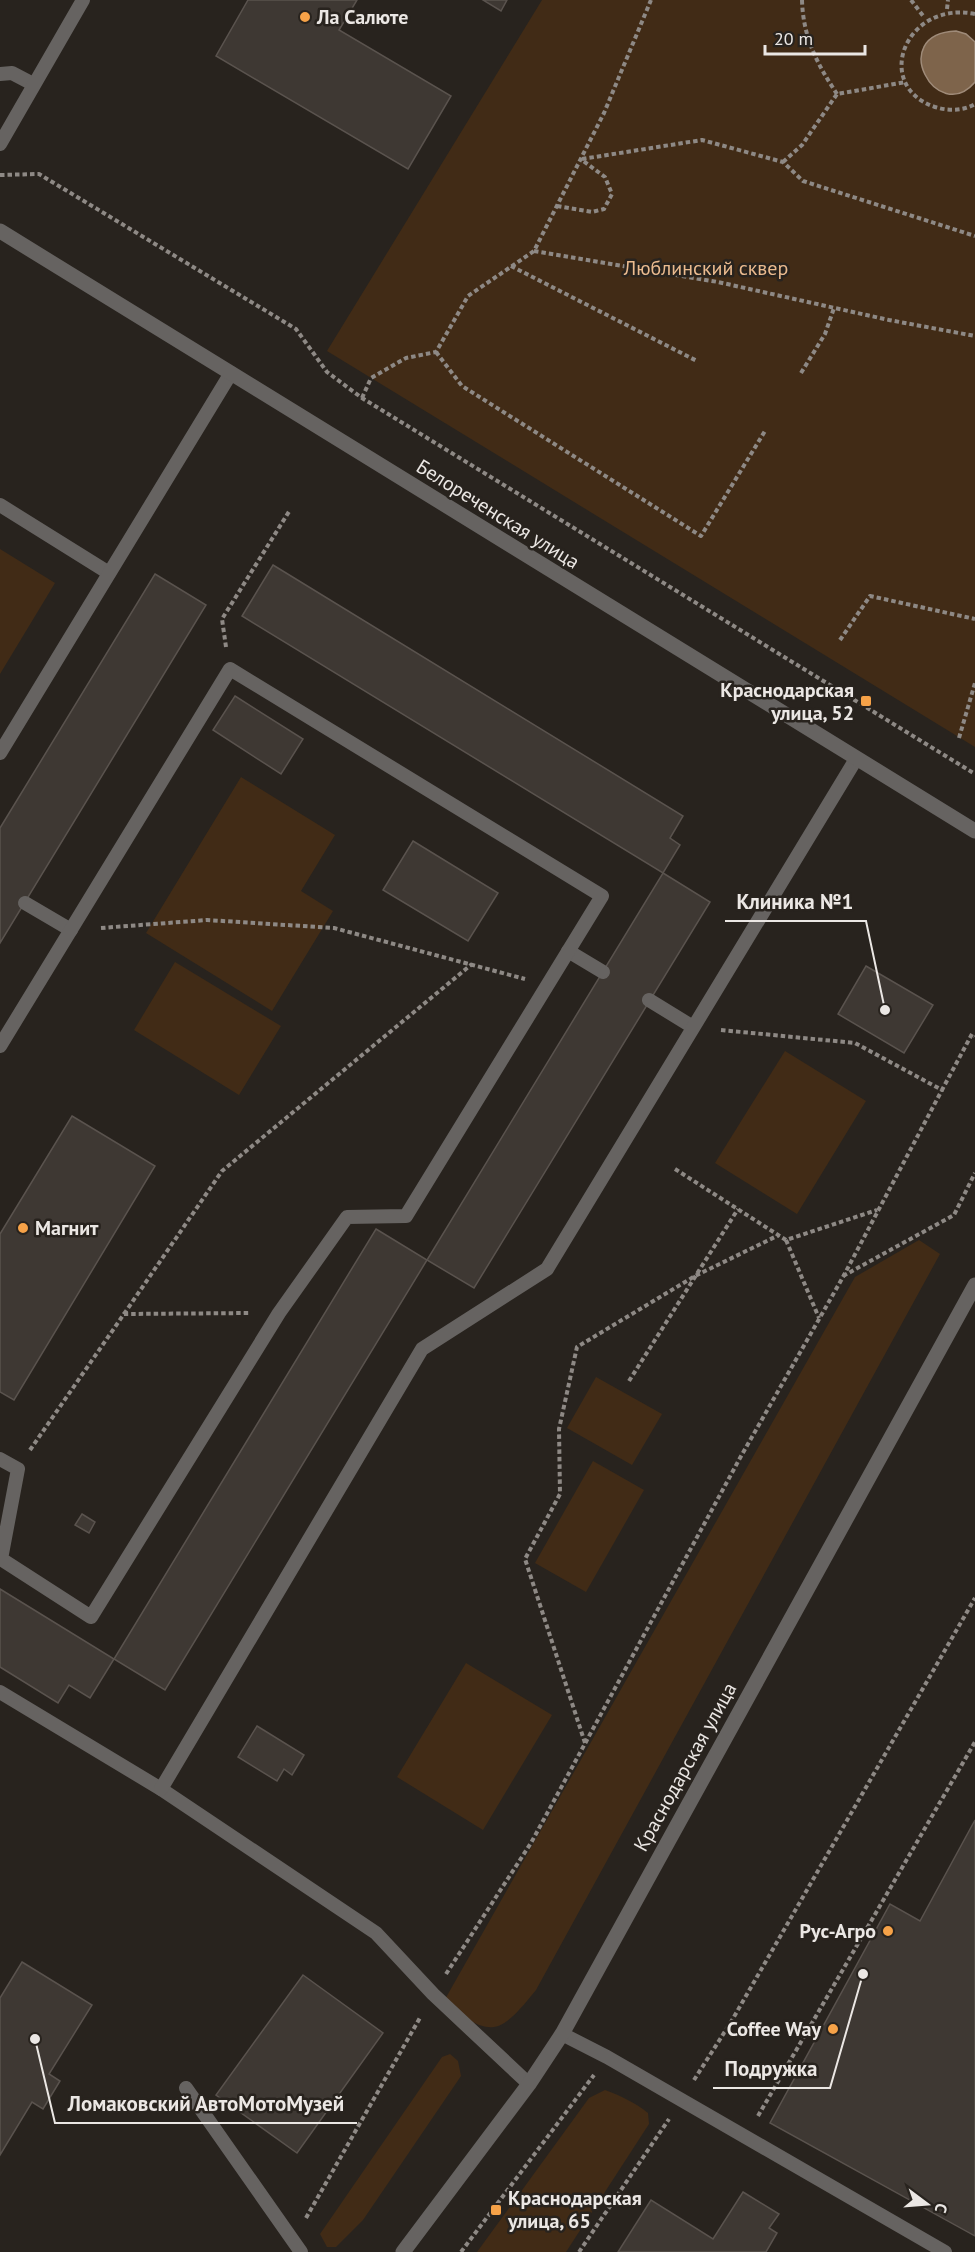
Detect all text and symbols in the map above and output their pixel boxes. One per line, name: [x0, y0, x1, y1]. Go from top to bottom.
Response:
place label: Ла Салюте: [316, 4, 408, 30]
marker: Ла Салюте: [298, 10, 312, 24]
scale bar: [765, 18, 866, 56]
text: 20 m: [774, 27, 813, 50]
park label: Люблинский сквер: [623, 255, 788, 281]
street label: Белореченская улица: [412, 453, 584, 575]
place label: Краснодарская улица, 52: [720, 677, 854, 726]
marker: Краснодарская улица, 52: [859, 694, 873, 708]
callout: Клиника №1: [725, 882, 866, 921]
text: Клиника №1: [737, 888, 853, 915]
place label: Магнит: [35, 1215, 99, 1241]
marker: Магнит: [16, 1221, 30, 1235]
street label: Краснодарская улица: [628, 1678, 742, 1856]
place label: Рус-Агро: [800, 1918, 876, 1944]
marker: Рус-Агро: [881, 1924, 895, 1938]
place label: Coffee Way: [727, 2016, 821, 2042]
marker: Coffee Way: [826, 2022, 840, 2036]
callout: Подружка: [713, 2049, 830, 2088]
text: Подружка: [725, 2055, 818, 2082]
callout: Ломаковский АвтоМотоМузей: [55, 2084, 357, 2123]
text: Ломаковский АвтоМотоМузей: [67, 2090, 344, 2117]
north arrow: [897, 2174, 957, 2234]
place label: Краснодарская улица, 65: [507, 2185, 642, 2234]
text: С: [931, 2201, 952, 2215]
marker: Краснодарская улица, 65: [489, 2203, 503, 2217]

